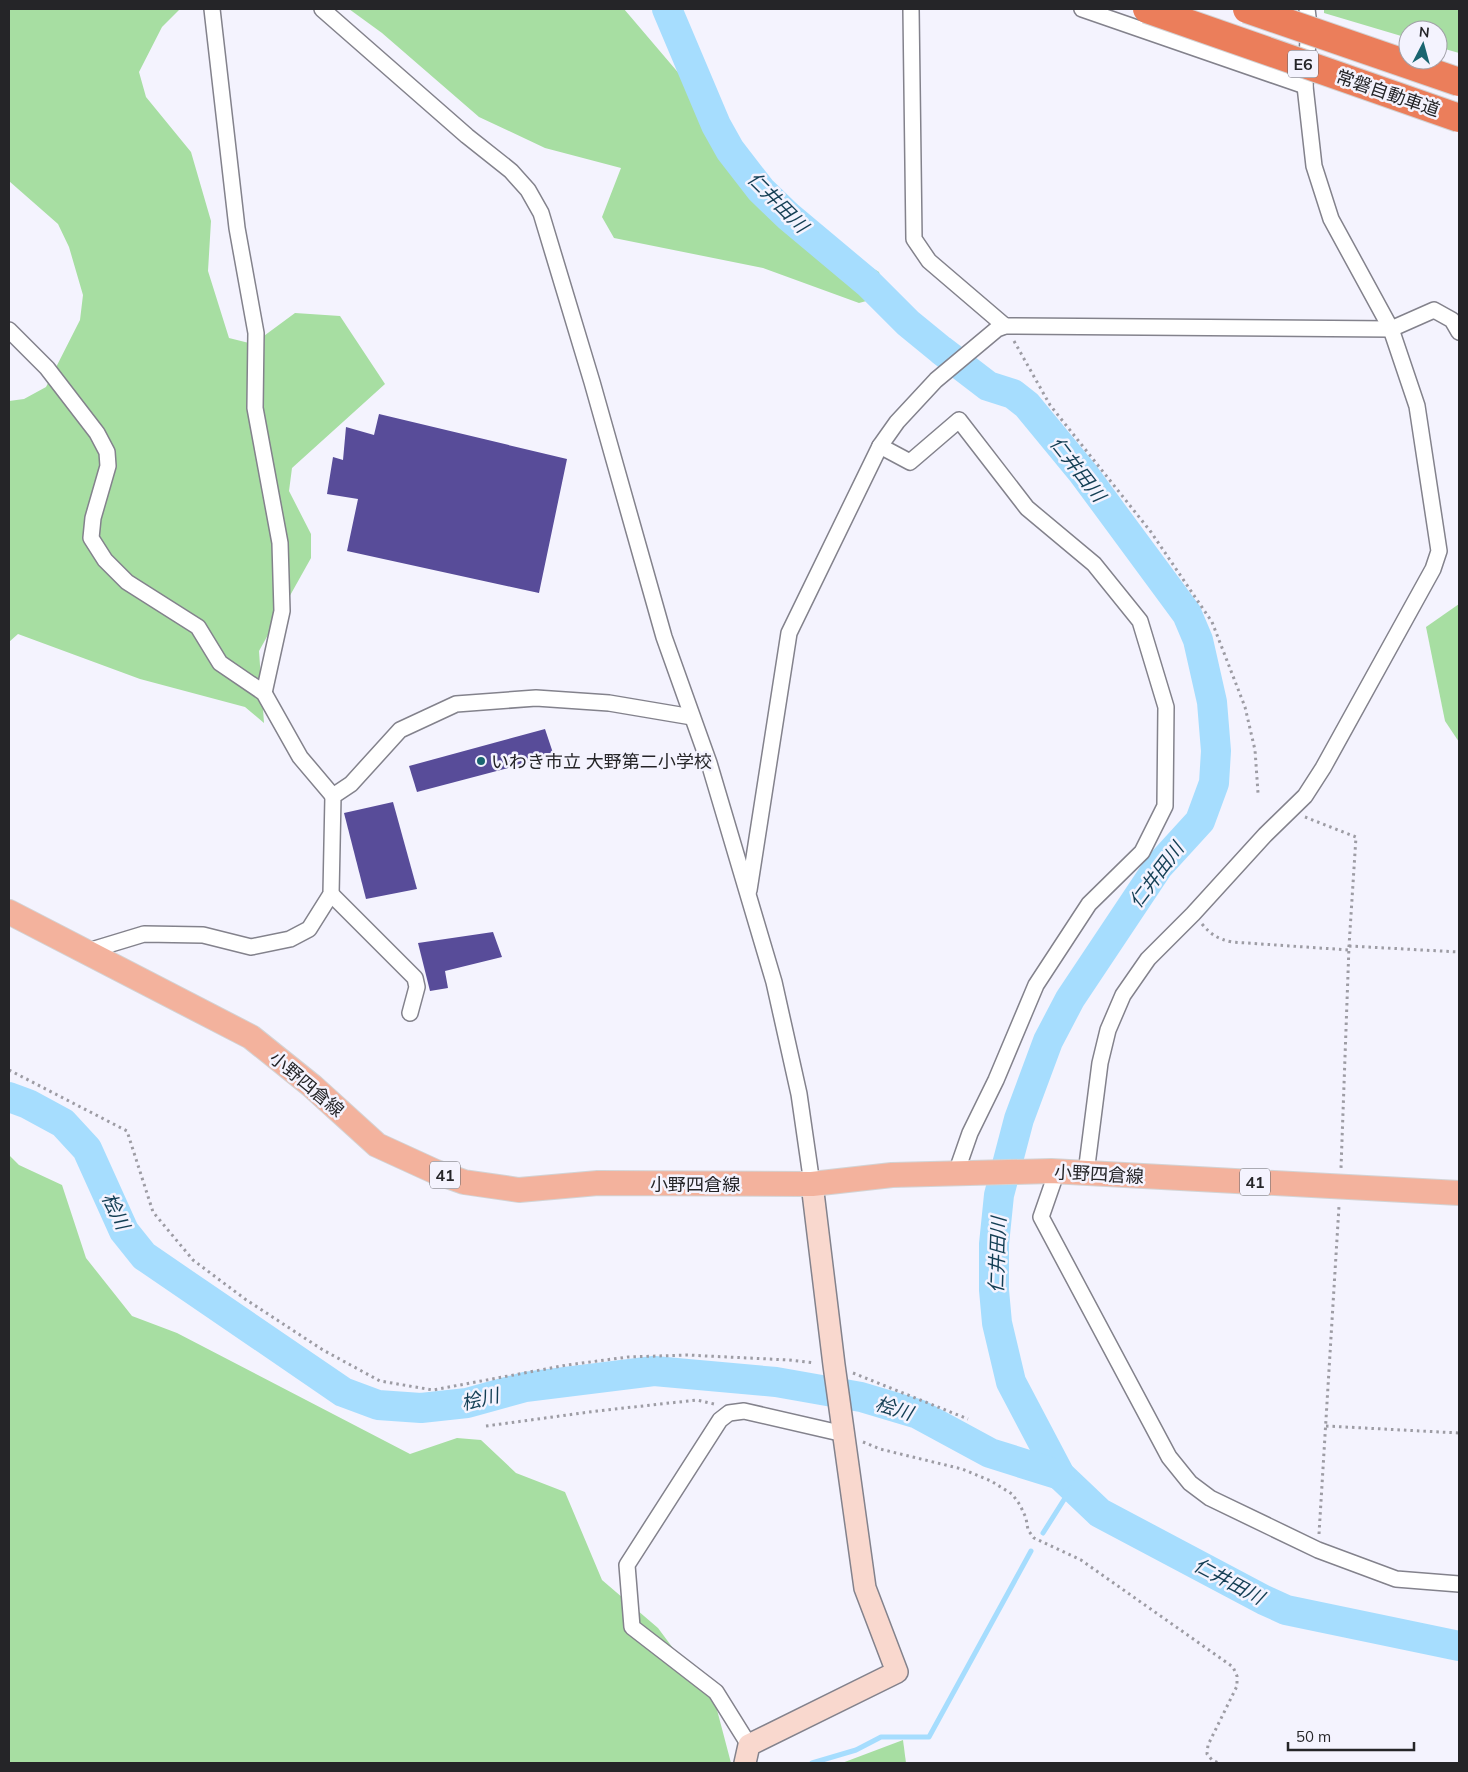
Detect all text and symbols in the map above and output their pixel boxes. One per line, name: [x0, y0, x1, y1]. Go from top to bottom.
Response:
north arrow: [1398, 20, 1448, 70]
text: N: [1418, 23, 1431, 42]
road number: E6: [1288, 51, 1318, 78]
street label: 常磐自動車道: [1333, 65, 1443, 121]
water label: 仁井田川: [743, 167, 815, 239]
water label: 仁井田川: [1045, 432, 1112, 508]
place label: いわき市立 大野第二小学校: [491, 750, 712, 773]
marker: いわき市立 大野第二小学校: [475, 755, 487, 767]
water label: 仁井田川: [1124, 836, 1190, 913]
street label: 小野四倉線: [265, 1046, 349, 1122]
street label: 小野四倉線: [1053, 1160, 1145, 1188]
road number: 41: [430, 1162, 460, 1188]
road number: 41: [1240, 1168, 1270, 1196]
street label: 小野四倉線: [650, 1173, 740, 1196]
water label: 桧川: [97, 1189, 136, 1235]
water label: 仁井田川: [984, 1215, 1010, 1293]
water label: 桧川: [459, 1383, 503, 1415]
water label: 桧川: [872, 1391, 918, 1426]
water label: 仁井田川: [1190, 1553, 1270, 1610]
scale bar: [1288, 1720, 1414, 1752]
text: 50 m: [1296, 1727, 1331, 1746]

